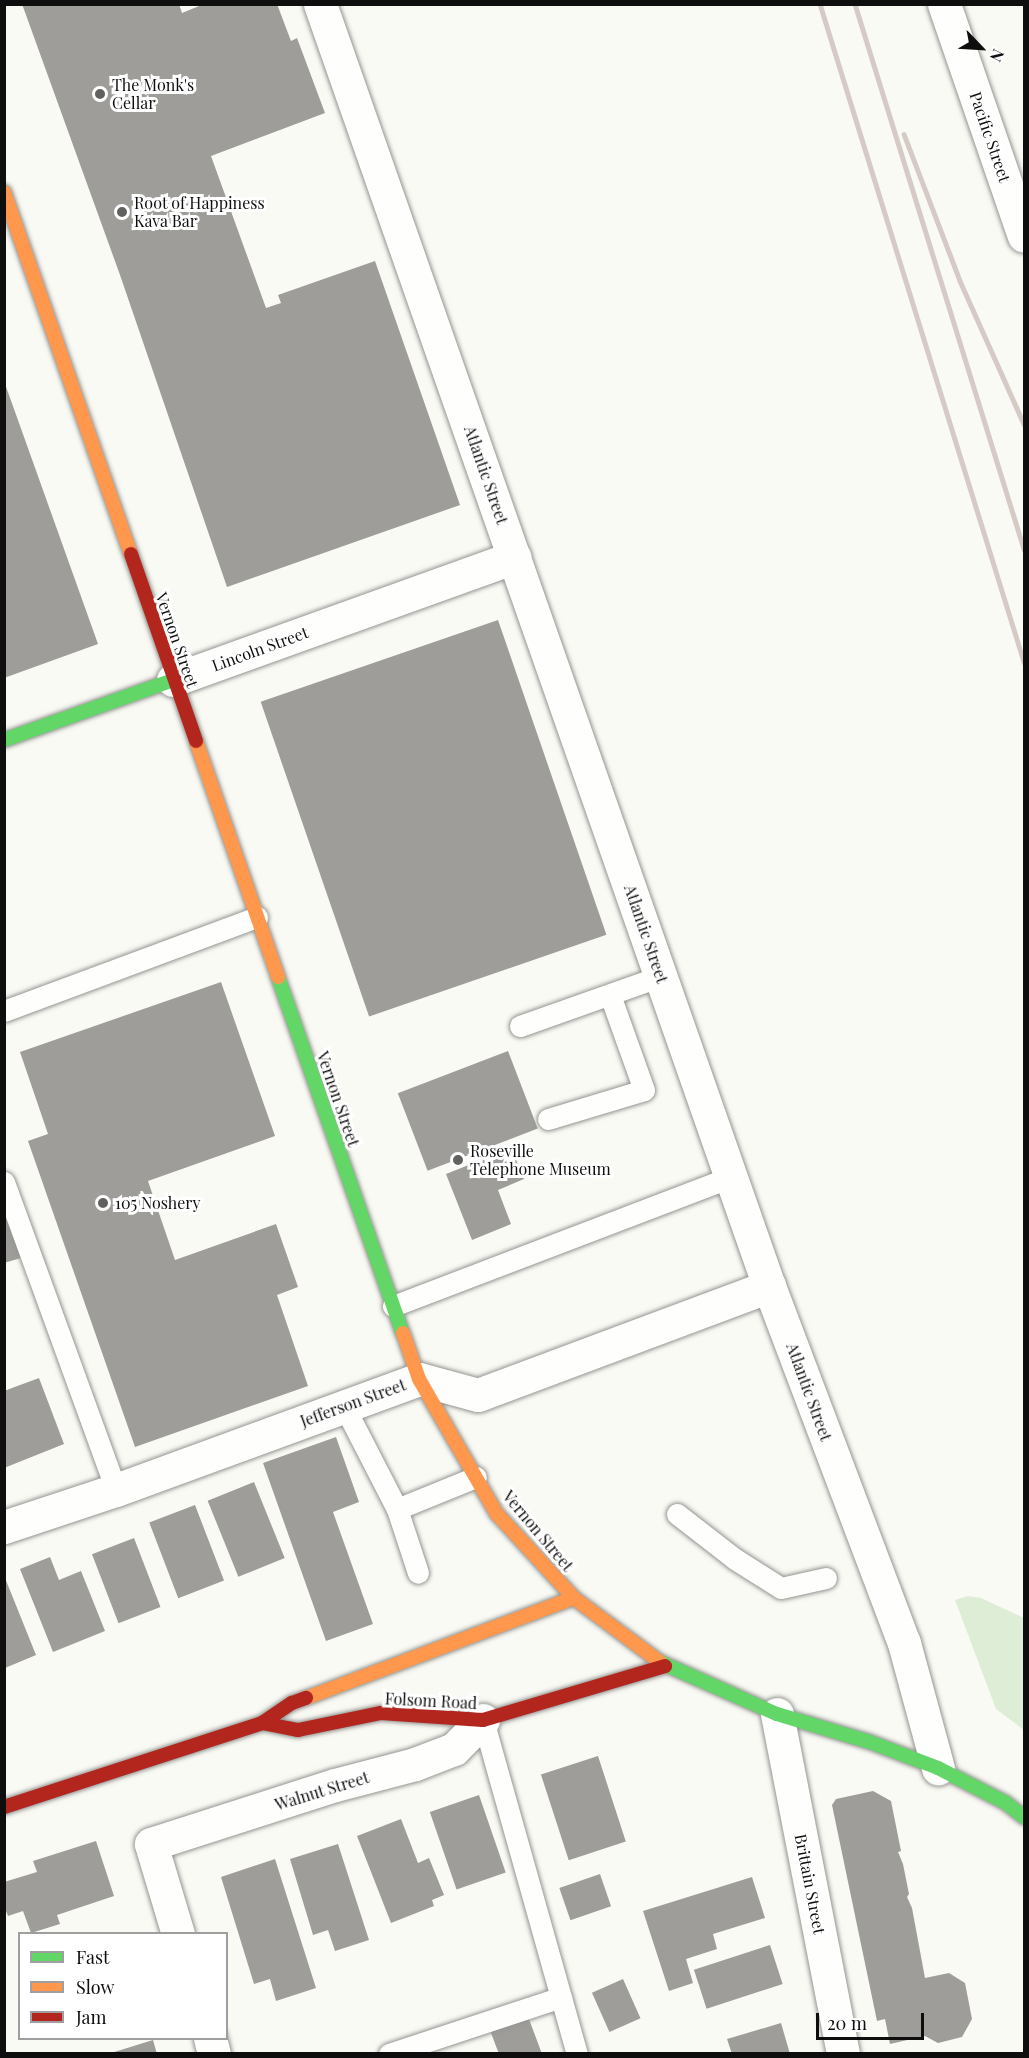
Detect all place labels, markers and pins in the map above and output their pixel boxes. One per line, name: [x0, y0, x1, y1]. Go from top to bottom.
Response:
place label: The Monk's Cellar: [112, 75, 194, 113]
marker: The Monk's Cellar: [93, 87, 107, 101]
place label: Root of Happiness Kava Bar: [134, 193, 265, 231]
marker: Root of Happiness Kava Bar: [115, 205, 129, 219]
place label: Roseville Telephone Museum: [470, 1141, 611, 1179]
marker: Roseville Telephone Museum: [451, 1153, 465, 1167]
place label: 105 Noshery: [115, 1193, 201, 1213]
marker: 105 Noshery: [96, 1196, 110, 1210]

